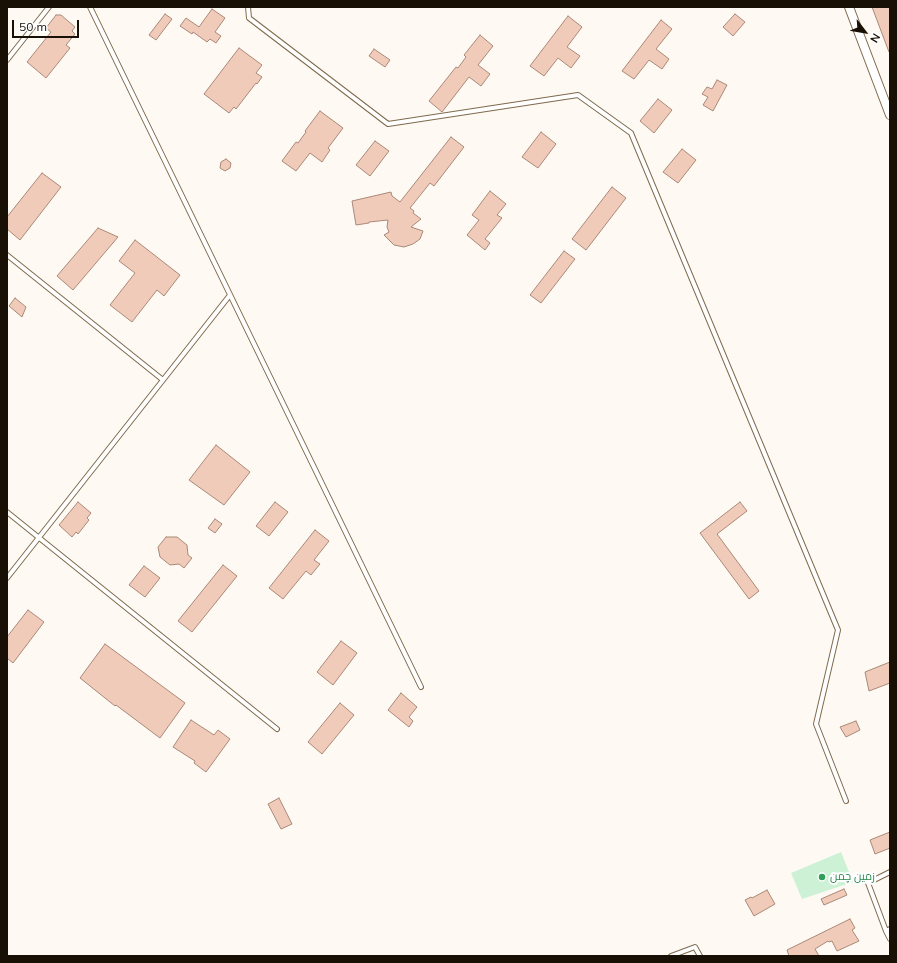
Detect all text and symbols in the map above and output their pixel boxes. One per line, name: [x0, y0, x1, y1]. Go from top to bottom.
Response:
scale bar: [14, 12, 81, 38]
north arrow: [845, 12, 885, 52]
text: 50 m: [19, 19, 47, 34]
text: N: [867, 31, 883, 45]
place label: زمین چمن: [830, 870, 875, 884]
marker: زمین چمن: [817, 872, 827, 882]

